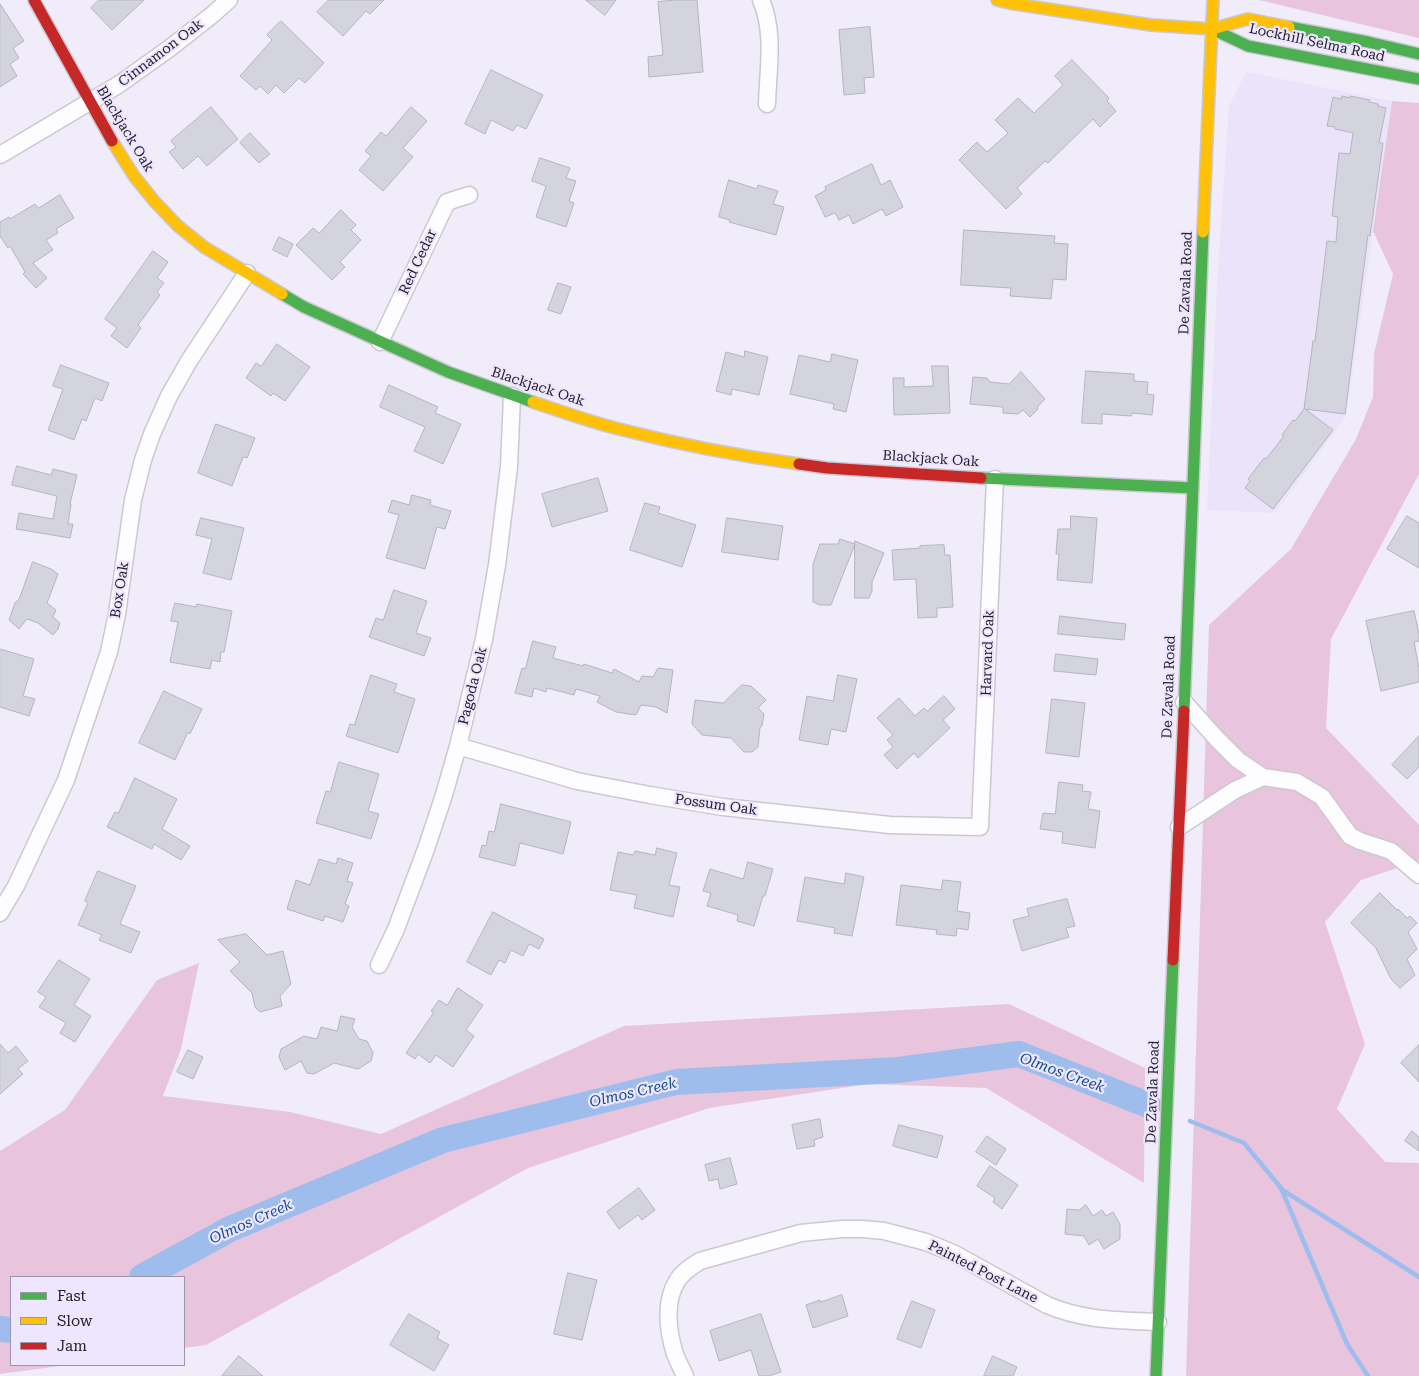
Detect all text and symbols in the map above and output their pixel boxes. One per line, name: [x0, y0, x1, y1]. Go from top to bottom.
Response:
street label: Cinnamon Oak: [115, 16, 207, 90]
street label: Lockhill Selma Road: [1248, 20, 1386, 66]
street label: Blackjack Oak: [93, 83, 157, 175]
street label: Red Cedar: [396, 227, 440, 297]
street label: De Zavala Road: [1176, 231, 1196, 335]
street label: Blackjack Oak: [489, 364, 587, 410]
street label: Blackjack Oak: [882, 447, 980, 471]
street label: Box Oak: [107, 561, 133, 619]
street label: Harvard Oak: [978, 610, 998, 696]
street label: De Zavala Road: [1159, 635, 1179, 739]
street label: Pagoda Oak: [455, 645, 491, 727]
street label: Possum Oak: [674, 791, 758, 819]
street label: De Zavala Road: [1143, 1040, 1163, 1144]
water label: Olmos Creek: [1017, 1049, 1107, 1097]
water label: Olmos Creek: [588, 1074, 678, 1112]
water label: Olmos Creek: [207, 1196, 295, 1248]
street label: Painted Post Lane: [925, 1237, 1041, 1307]
legend: [10, 1276, 185, 1366]
text: Fast: [57, 1287, 86, 1305]
text: Slow: [57, 1312, 92, 1330]
text: Jam: [57, 1337, 87, 1355]

